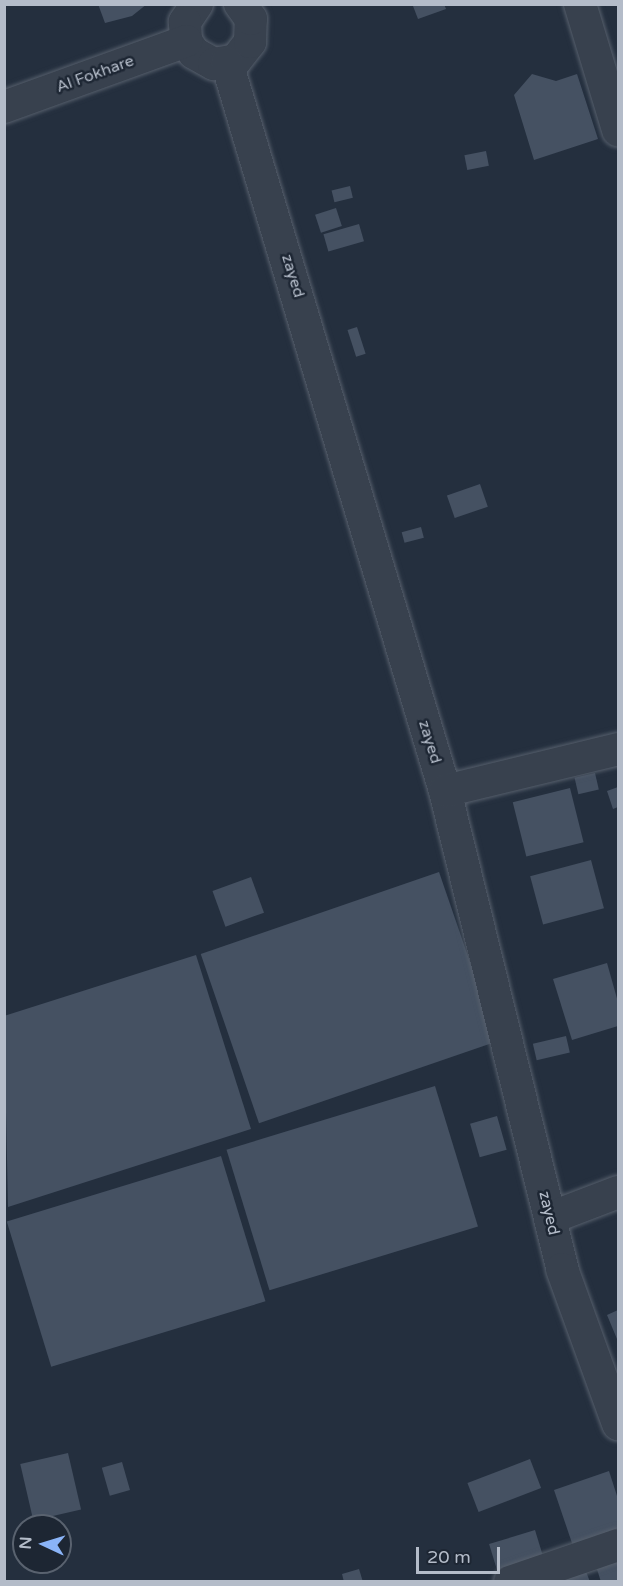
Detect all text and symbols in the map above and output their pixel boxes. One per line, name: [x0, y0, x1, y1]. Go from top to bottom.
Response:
street label: Al Fokhare: [54, 51, 136, 97]
street label: zayed: [277, 252, 309, 300]
street label: zayed: [414, 718, 446, 766]
street label: zayed: [535, 1189, 563, 1237]
north arrow: [12, 1514, 72, 1574]
scale bar: [419, 1535, 503, 1573]
text: N: [16, 1536, 36, 1550]
text: 20 m: [427, 1546, 471, 1568]

